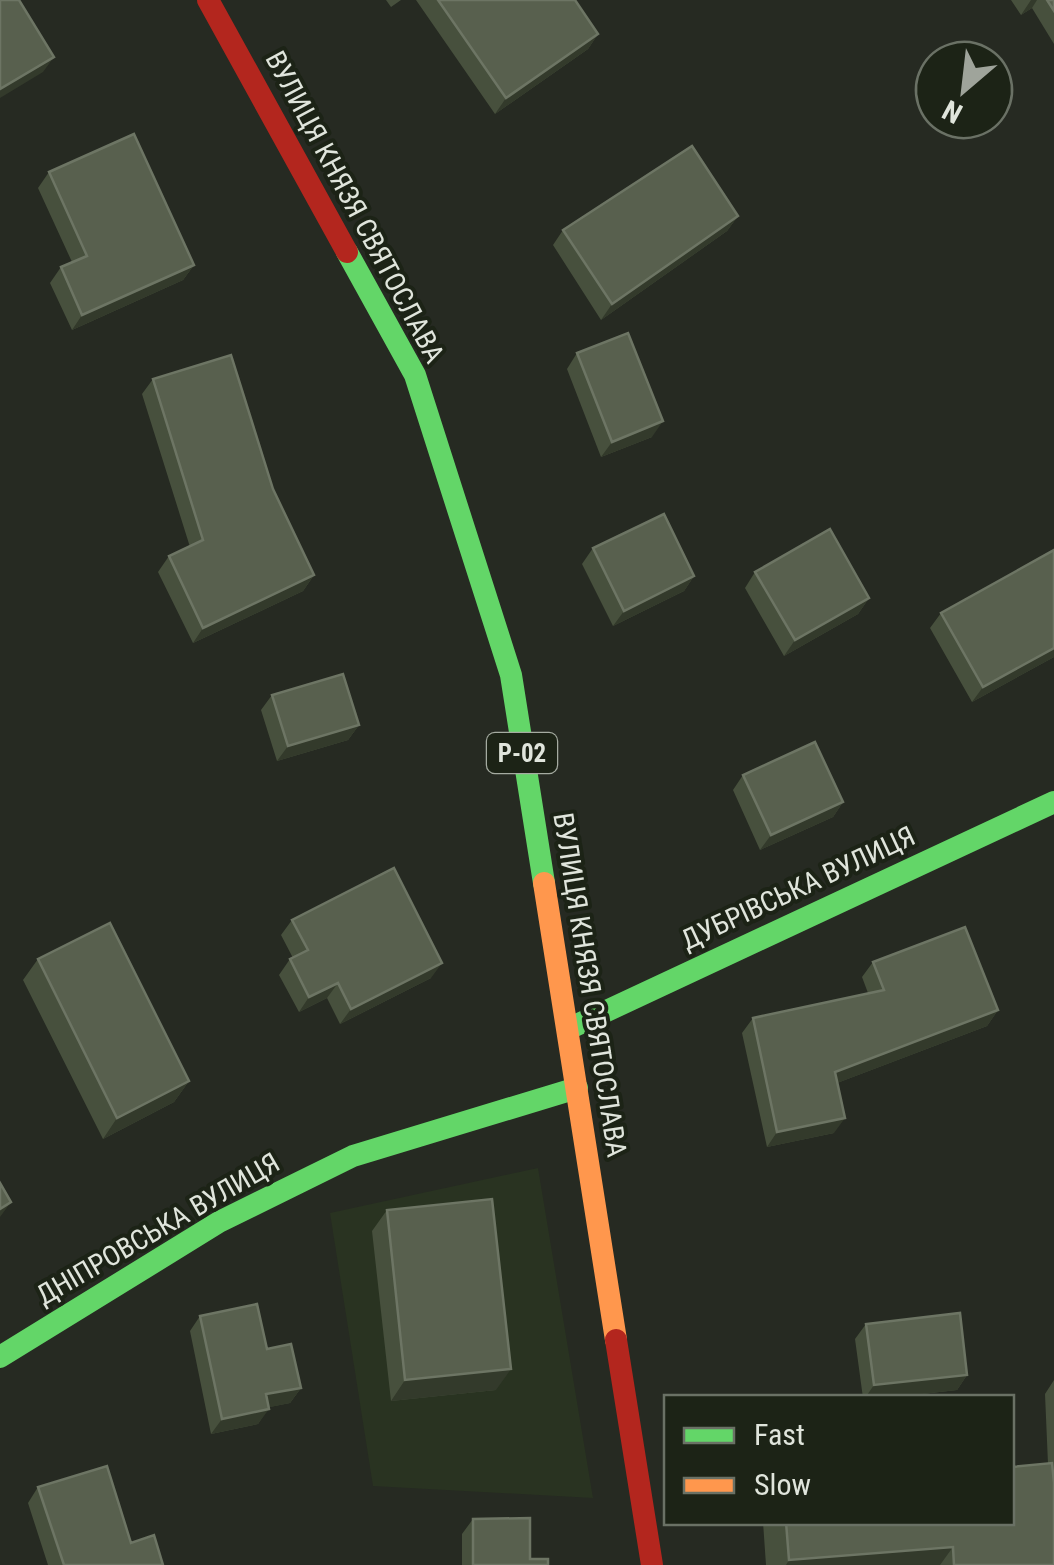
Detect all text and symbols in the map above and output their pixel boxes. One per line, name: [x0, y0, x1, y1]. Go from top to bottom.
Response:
north arrow: [914, 40, 1014, 140]
street label: ВУЛИЦЯ КНЯЗЯ СВЯТОСЛАВА: [259, 45, 451, 369]
text: N: [937, 93, 968, 130]
road number: Р-02: [487, 733, 557, 773]
street label: ВУЛИЦЯ КНЯЗЯ СВЯТОСЛАВА: [546, 810, 634, 1160]
street label: ДУБРІВСЬКА ВУЛИЦЯ: [676, 819, 920, 957]
street label: ДНІПРОВСЬКА ВУЛИЦЯ: [30, 1146, 286, 1312]
legend: [664, 1395, 1014, 1525]
text: Fast: [754, 1417, 805, 1452]
text: Slow: [754, 1467, 811, 1502]

